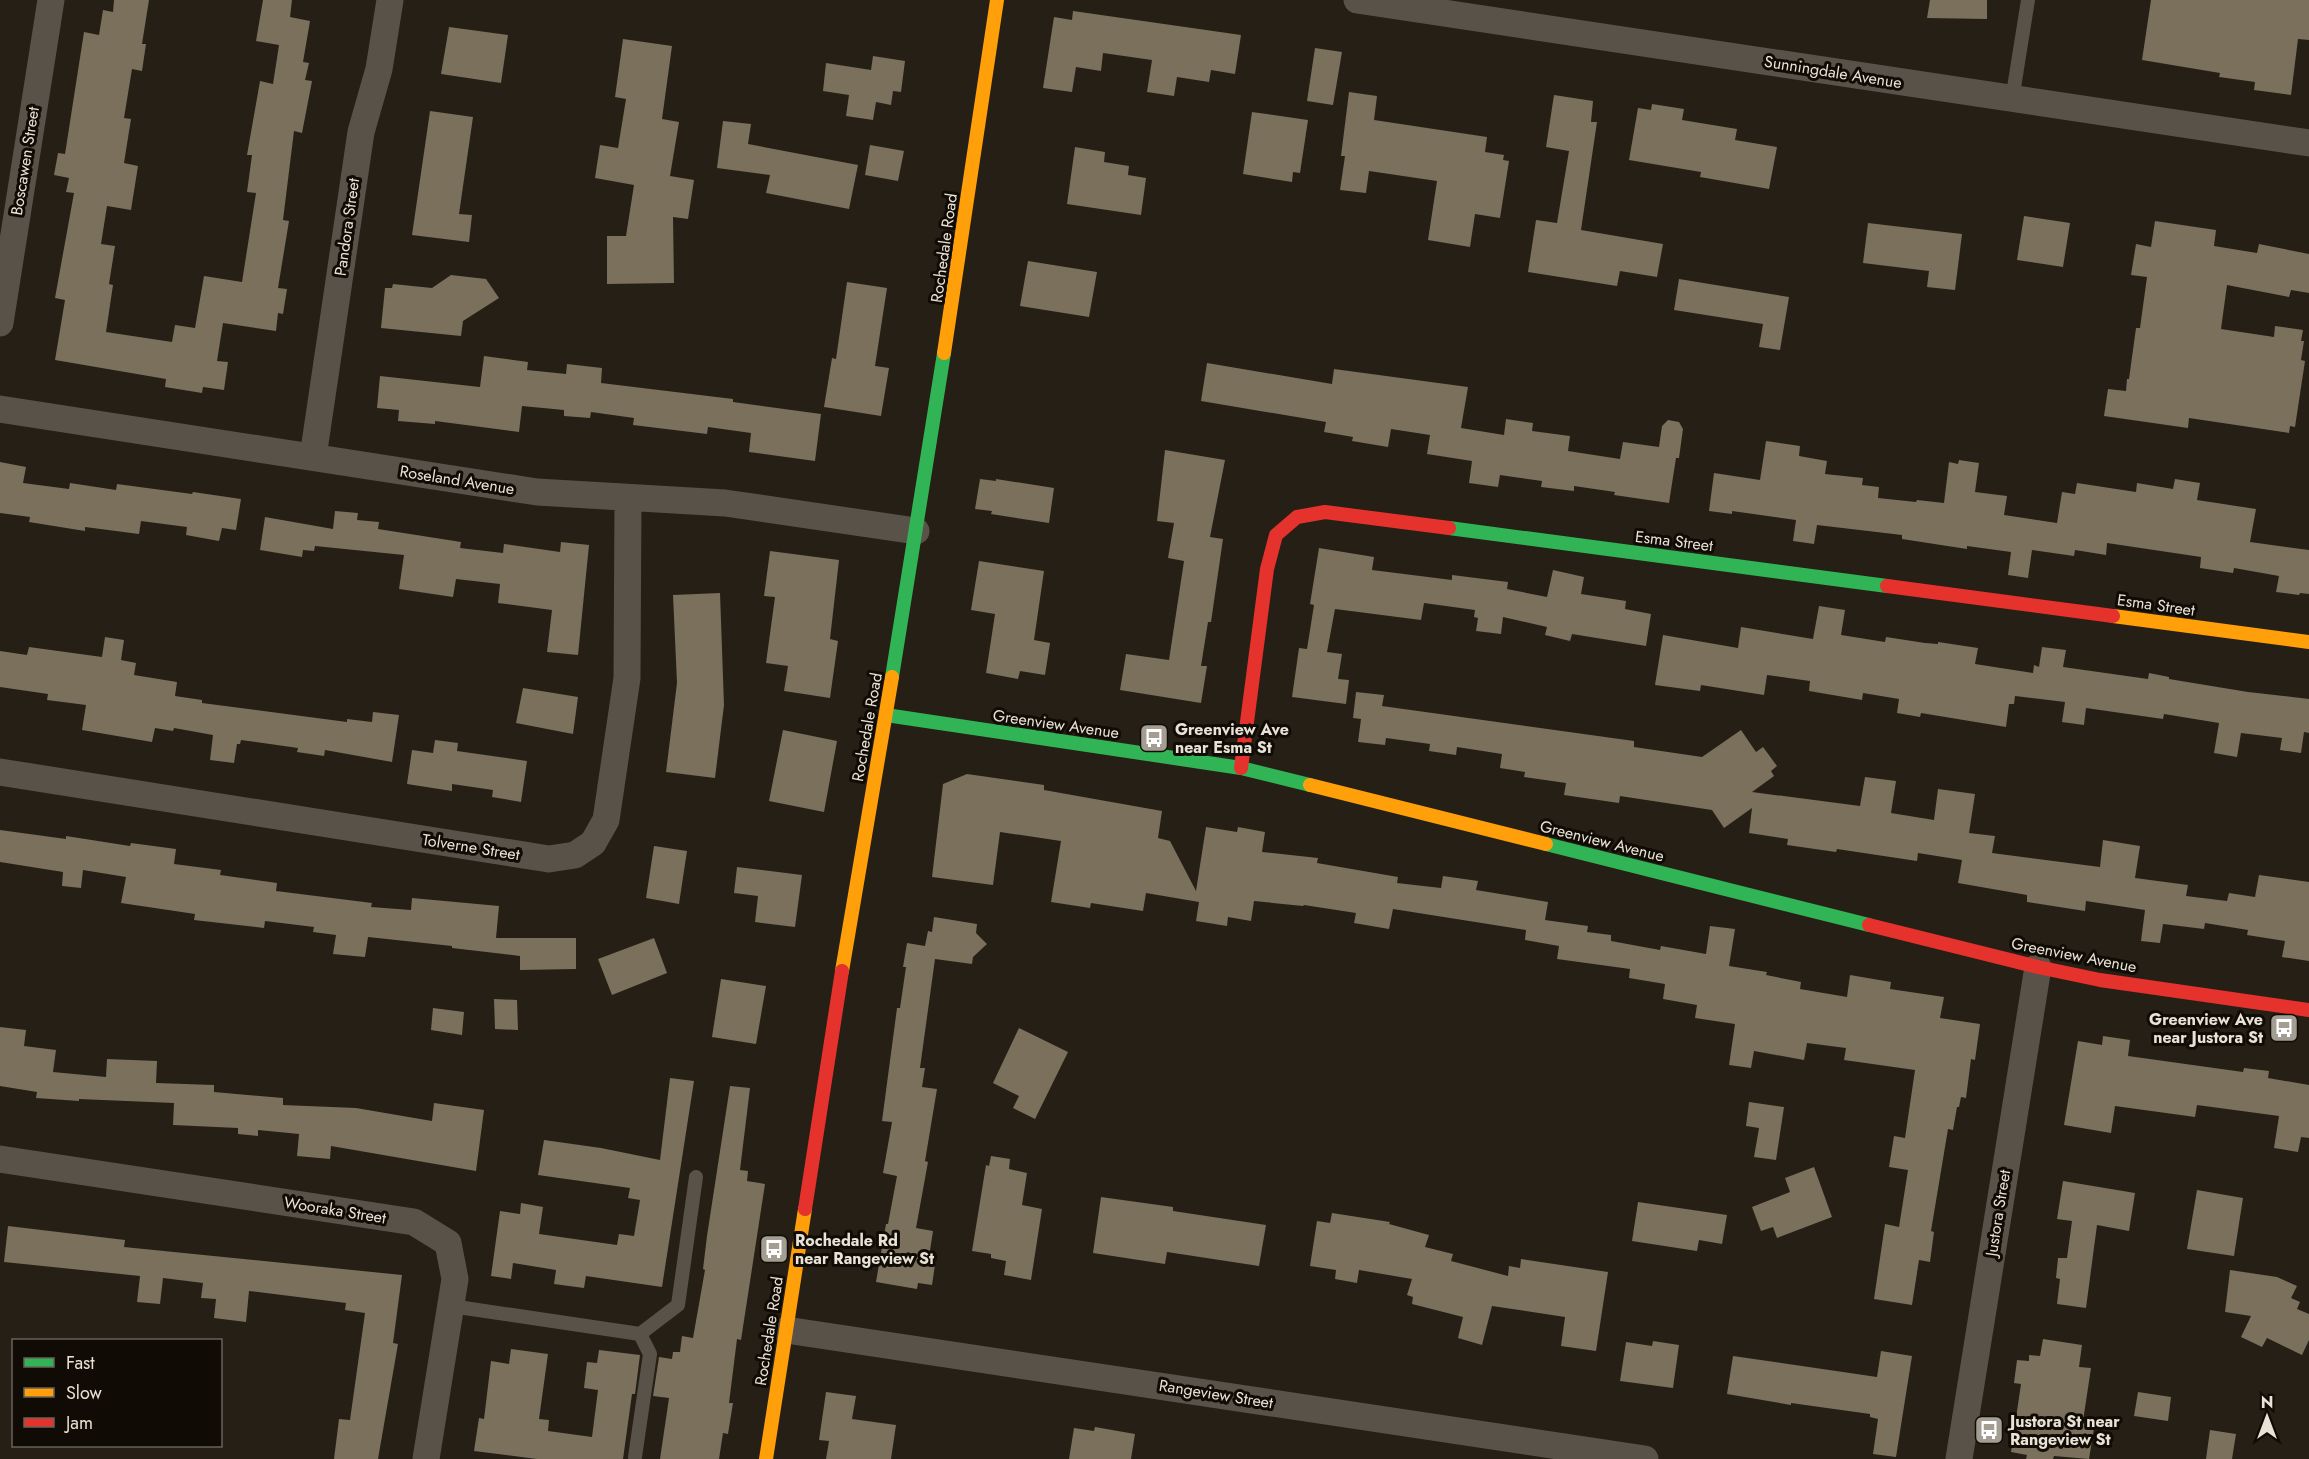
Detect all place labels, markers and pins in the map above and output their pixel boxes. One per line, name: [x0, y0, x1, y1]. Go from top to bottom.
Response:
place label: Greenview Ave near Esma St: [1175, 718, 1289, 759]
bus stop icon: Greenview Ave near Esma St: [1138, 722, 1170, 754]
place label: Greenview Ave near Justora St: [2149, 1008, 2264, 1049]
bus stop icon: Greenview Ave near Justora St: [2268, 1012, 2300, 1044]
place label: Rochedale Rd near Rangeview St: [795, 1229, 935, 1270]
bus stop icon: Rochedale Rd near Rangeview St: [758, 1233, 790, 1265]
place label: Justora St near Rangeview St: [2007, 1410, 2120, 1451]
bus stop icon: Justora St near Rangeview St: [1973, 1414, 2005, 1446]

